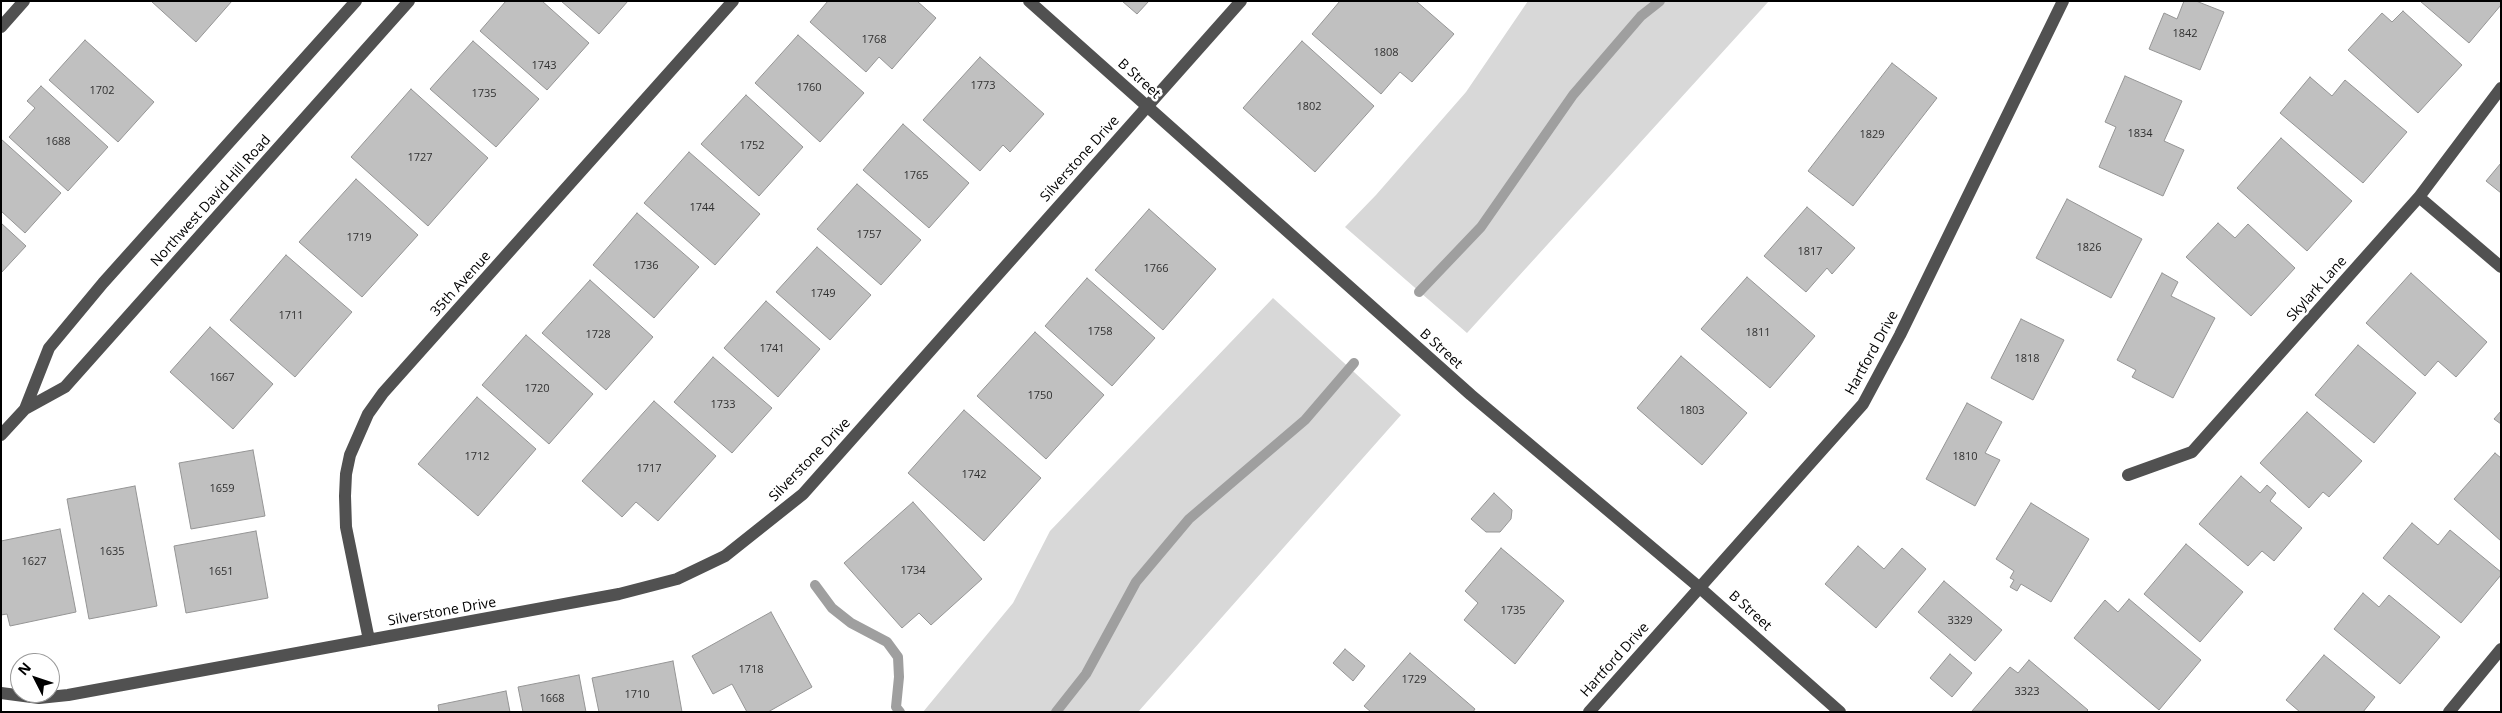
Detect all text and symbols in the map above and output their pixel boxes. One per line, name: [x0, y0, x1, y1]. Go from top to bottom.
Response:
house number: 1842: [2172, 27, 2198, 41]
house number: 1768: [861, 33, 887, 47]
house number: 1808: [1373, 46, 1399, 60]
street label: B Street: [1114, 55, 1164, 103]
house number: 1743: [531, 59, 557, 73]
house number: 1773: [970, 79, 996, 93]
house number: 1760: [796, 81, 822, 95]
house number: 1702: [89, 84, 115, 98]
house number: 1735: [471, 87, 497, 101]
house number: 1802: [1296, 100, 1322, 114]
street label: Silverstone Drive: [1037, 113, 1123, 205]
house number: 1834: [2127, 127, 2153, 141]
house number: 1829: [1859, 128, 1885, 142]
street label: Northwest David Hill Road: [148, 132, 274, 270]
house number: 1688: [45, 135, 71, 149]
house number: 1752: [739, 139, 765, 153]
house number: 1727: [407, 151, 433, 165]
house number: 1765: [903, 169, 929, 183]
house number: 1744: [689, 201, 715, 215]
house number: 1757: [856, 228, 882, 242]
house number: 1719: [346, 231, 372, 245]
house number: 1826: [2076, 241, 2102, 255]
house number: 1817: [1797, 245, 1823, 259]
street label: 35th Avenue: [427, 248, 495, 320]
street label: Skylark Lane: [2283, 253, 2351, 325]
house number: 1736: [633, 259, 659, 273]
house number: 1766: [1143, 262, 1169, 276]
house number: 1749: [810, 287, 836, 301]
street label: Hartford Drive: [1842, 308, 1902, 398]
house number: 1711: [278, 309, 304, 323]
house number: 1758: [1087, 325, 1113, 339]
street label: B Street: [1416, 325, 1466, 373]
house number: 1811: [1745, 326, 1771, 340]
house number: 1728: [585, 328, 611, 342]
house number: 1741: [759, 342, 785, 356]
house number: 1818: [2014, 352, 2040, 366]
house number: 1667: [209, 371, 235, 385]
house number: 1720: [524, 382, 550, 396]
house number: 1750: [1027, 389, 1053, 403]
house number: 1733: [710, 398, 736, 412]
house number: 1803: [1679, 404, 1705, 418]
street label: Silverstone Drive: [766, 415, 854, 505]
house number: 1712: [464, 450, 490, 464]
house number: 1810: [1952, 450, 1978, 464]
house number: 1717: [636, 462, 662, 476]
house number: 1742: [961, 468, 987, 482]
house number: 1659: [209, 482, 235, 496]
house number: 1635: [99, 545, 125, 559]
house number: 1627: [21, 555, 47, 569]
house number: 1734: [900, 564, 926, 578]
house number: 1651: [208, 565, 234, 579]
street label: B Street: [1725, 587, 1775, 635]
street label: Silverstone Drive: [386, 594, 498, 630]
house number: 1735: [1500, 604, 1526, 618]
house number: 3329: [1947, 614, 1973, 628]
street label: Hartford Drive: [1577, 619, 1653, 701]
north arrow: [10, 653, 60, 703]
text: N: [13, 658, 35, 679]
house number: 1718: [738, 663, 764, 677]
house number: 1729: [1401, 673, 1427, 687]
house number: 3323: [2014, 685, 2040, 699]
house number: 1710: [624, 688, 650, 702]
house number: 1668: [539, 692, 565, 706]

